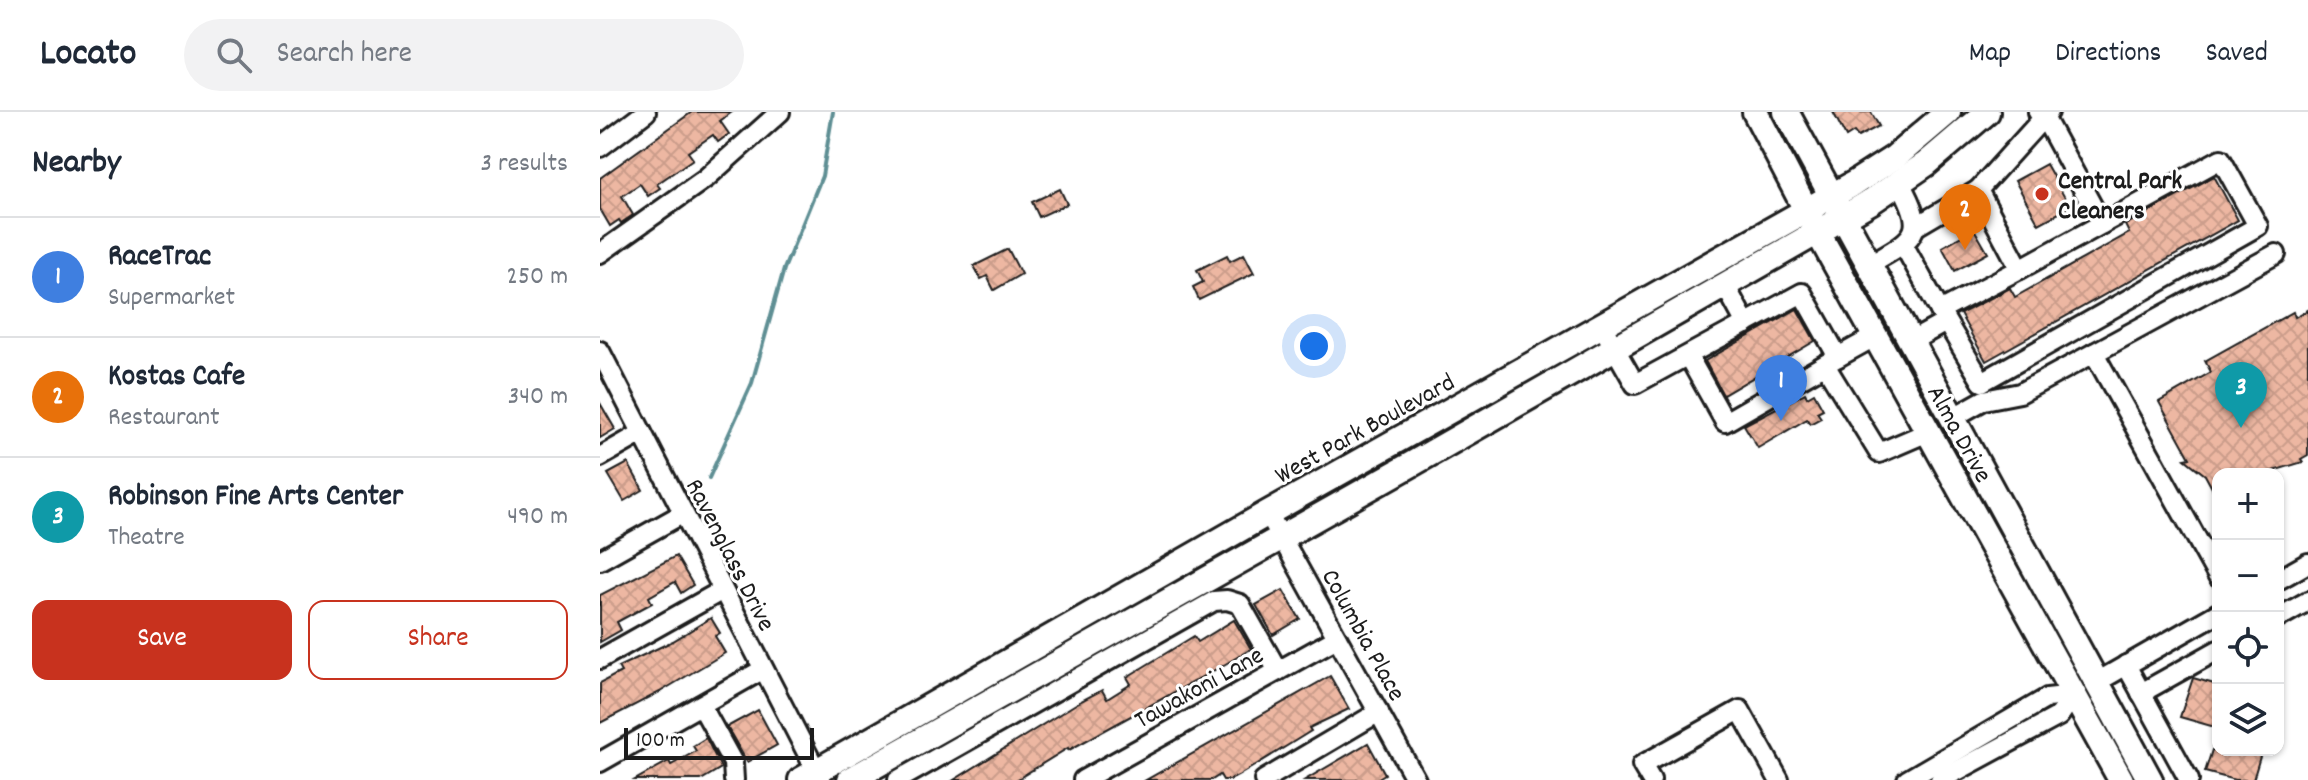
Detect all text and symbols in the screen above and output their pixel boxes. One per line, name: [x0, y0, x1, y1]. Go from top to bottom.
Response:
search box: [184, 19, 744, 91]
text: Locato: [40, 28, 136, 83]
icon: search: [212, 33, 256, 77]
text: Search here: [276, 34, 412, 77]
text: Map: [1969, 35, 2011, 75]
text: Directions: [2055, 35, 2161, 75]
text: Saved: [2205, 35, 2268, 75]
text: Nearby: [32, 140, 121, 189]
text: 3 results: [481, 146, 568, 183]
place label: Central Park Cleaners: [2058, 164, 2183, 231]
pin: 2: [1939, 184, 1991, 250]
marker: Central Park Cleaners: [2033, 185, 2051, 203]
text: RaceTrac: [108, 237, 211, 280]
text: 1: [55, 259, 61, 296]
text: 250 m: [507, 259, 568, 296]
text: Supermarket: [108, 280, 235, 317]
your location: [1294, 326, 1334, 366]
pin: 1: [1755, 355, 1807, 421]
text: Kostas Cafe: [108, 357, 245, 400]
pin: 3: [2215, 362, 2267, 428]
street label: West Park Boulevard: [1269, 365, 1462, 495]
text: 2: [52, 379, 64, 416]
text: 340 m: [508, 379, 568, 416]
street label: Alma Drive: [1916, 379, 2000, 490]
text: Restaurant: [108, 400, 220, 437]
map controls: [2212, 468, 2284, 756]
button: +: [2212, 468, 2284, 540]
street label: Ravenglass Drive: [675, 473, 783, 638]
text: Robinson Fine Arts Center: [108, 477, 403, 520]
text: 3: [52, 499, 64, 536]
text: 490 m: [507, 499, 568, 536]
text: Theatre: [108, 520, 185, 557]
button: −: [2212, 540, 2284, 612]
street label: Columbia Place: [1310, 563, 1413, 708]
button: Save: [32, 600, 292, 680]
button: Share: [308, 600, 568, 680]
button: locate: [2212, 612, 2284, 684]
street label: Tawakoni Lane: [1128, 638, 1271, 740]
button: layers: [2212, 684, 2284, 756]
scale bar: [624, 724, 814, 760]
text: 100 m: [636, 726, 685, 757]

